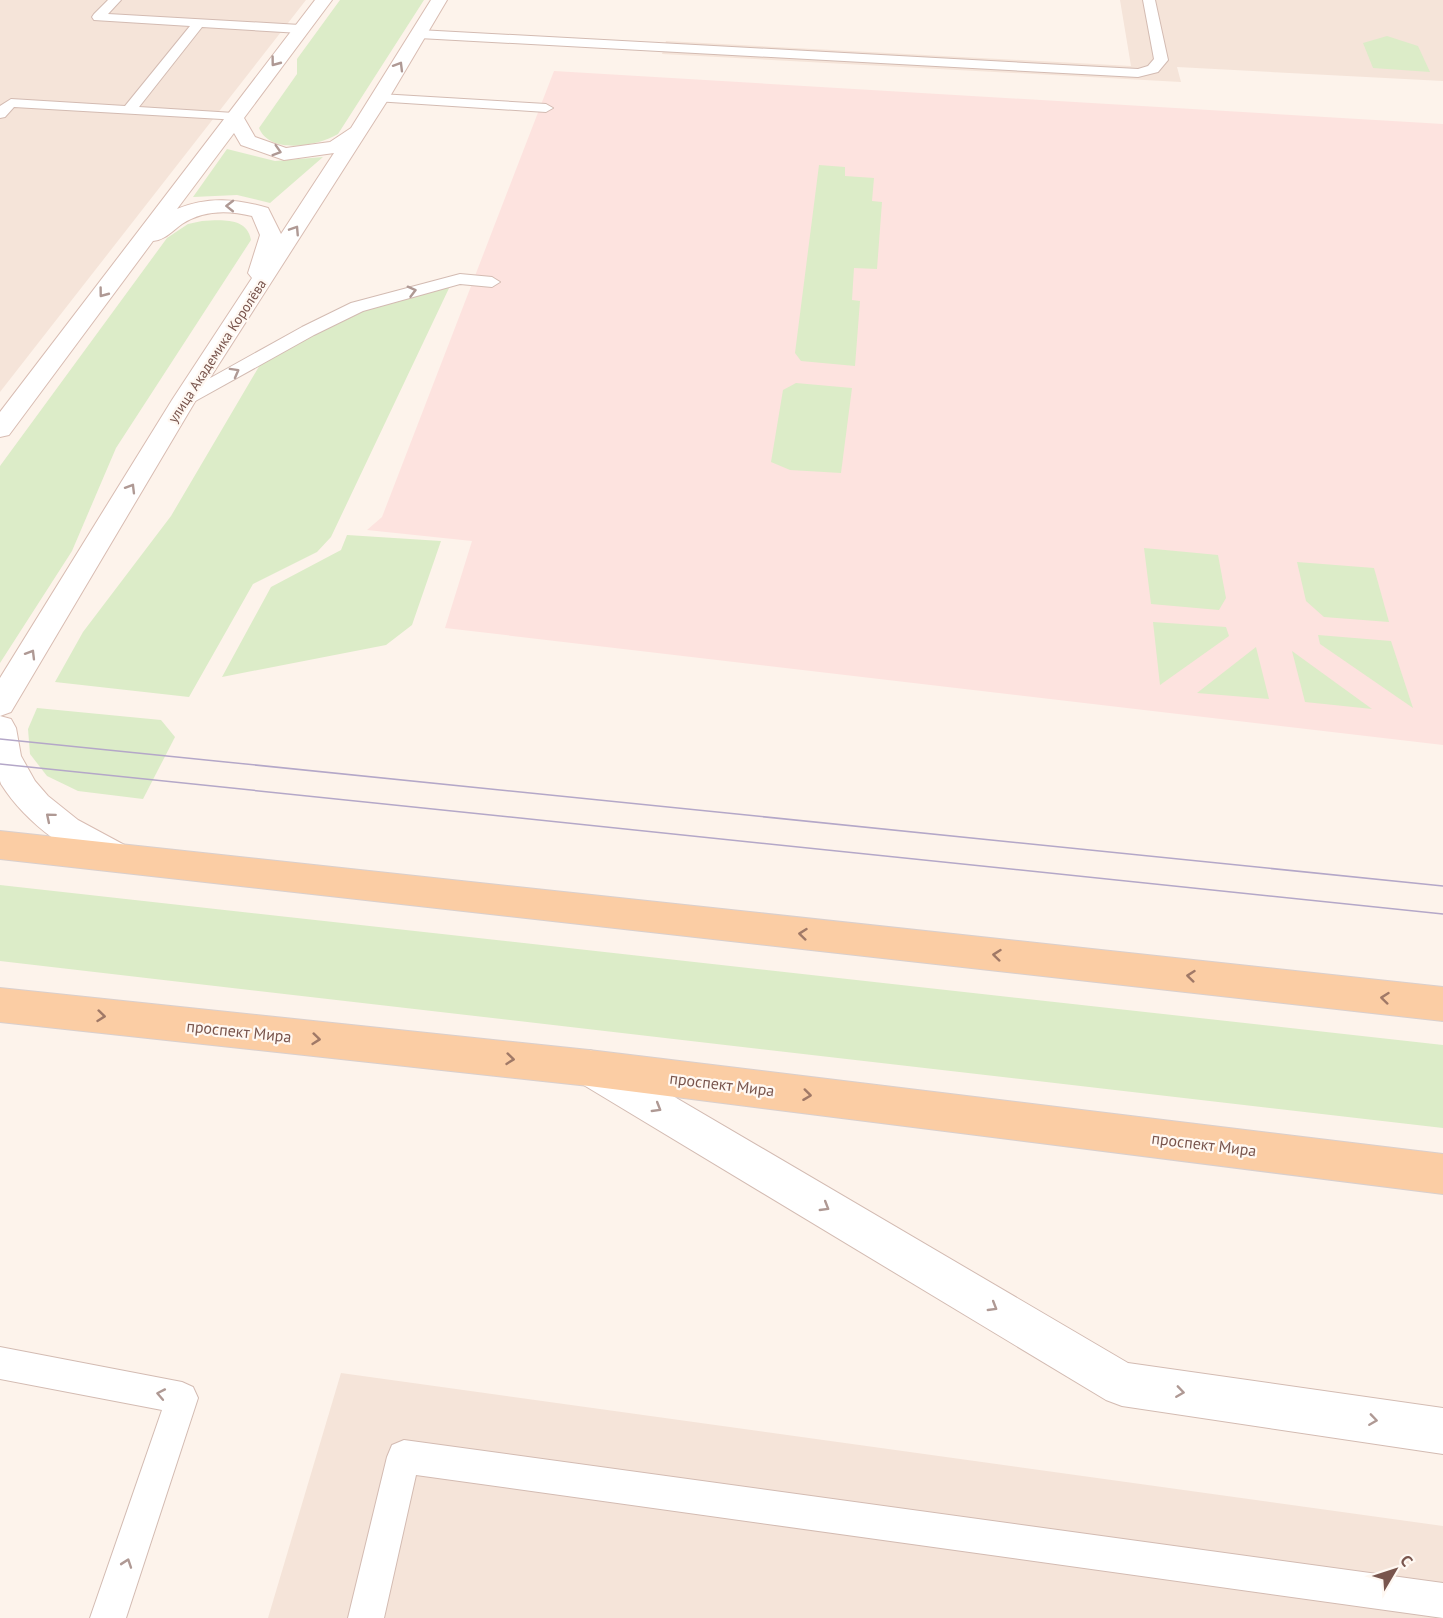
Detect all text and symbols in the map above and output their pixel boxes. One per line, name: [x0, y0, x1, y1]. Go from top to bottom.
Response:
one-way arrow: [271, 56, 282, 67]
one-way arrow: [392, 62, 404, 72]
one-way arrow: [271, 144, 282, 156]
one-way arrow: [226, 200, 235, 212]
one-way arrow: [287, 226, 299, 236]
street label: улица Академика Королёва: [164, 276, 270, 426]
one-way arrow: [99, 286, 110, 297]
one-way arrow: [406, 286, 416, 298]
one-way arrow: [229, 368, 239, 379]
one-way arrow: [124, 484, 136, 494]
one-way arrow: [23, 650, 35, 660]
one-way arrow: [46, 813, 57, 824]
one-way arrow: [799, 928, 808, 941]
one-way arrow: [993, 949, 1002, 962]
one-way arrow: [1186, 970, 1196, 983]
one-way arrow: [1380, 992, 1389, 1004]
one-way arrow: [96, 1009, 105, 1022]
street label: проспект Мира: [186, 1016, 292, 1046]
one-way arrow: [311, 1032, 320, 1045]
one-way arrow: [505, 1052, 514, 1065]
street label: проспект Мира: [668, 1068, 776, 1100]
one-way arrow: [803, 1088, 812, 1100]
one-way arrow: [651, 1101, 661, 1112]
street label: проспект Мира: [1150, 1128, 1258, 1160]
one-way arrow: [819, 1200, 829, 1212]
one-way arrow: [987, 1299, 997, 1311]
one-way arrow: [1176, 1386, 1185, 1398]
one-way arrow: [156, 1388, 166, 1401]
one-way arrow: [1368, 1414, 1378, 1426]
north arrow: [1365, 1540, 1425, 1600]
text: С: [1396, 1551, 1417, 1570]
one-way arrow: [120, 1558, 132, 1569]

